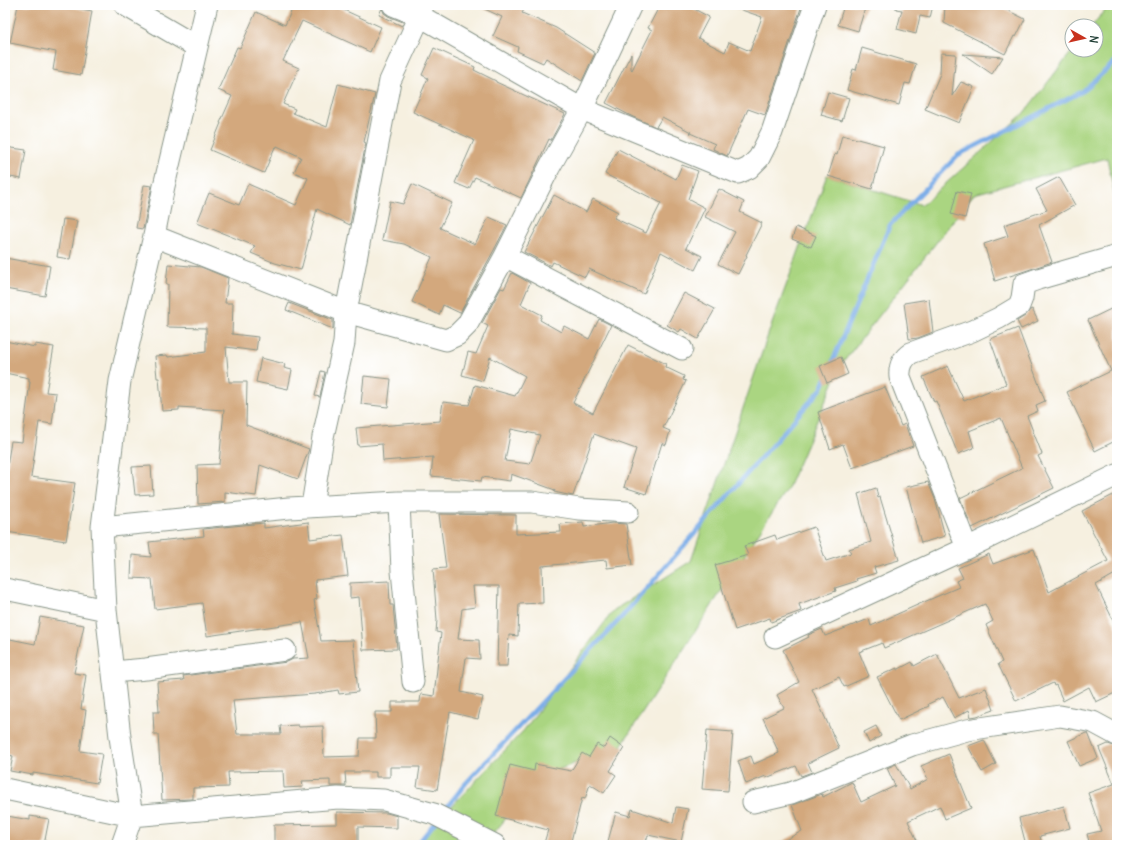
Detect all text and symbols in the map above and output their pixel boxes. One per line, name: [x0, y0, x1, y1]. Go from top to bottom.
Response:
north arrow: [1064, 18, 1104, 58]
text: N: [1086, 35, 1101, 44]

